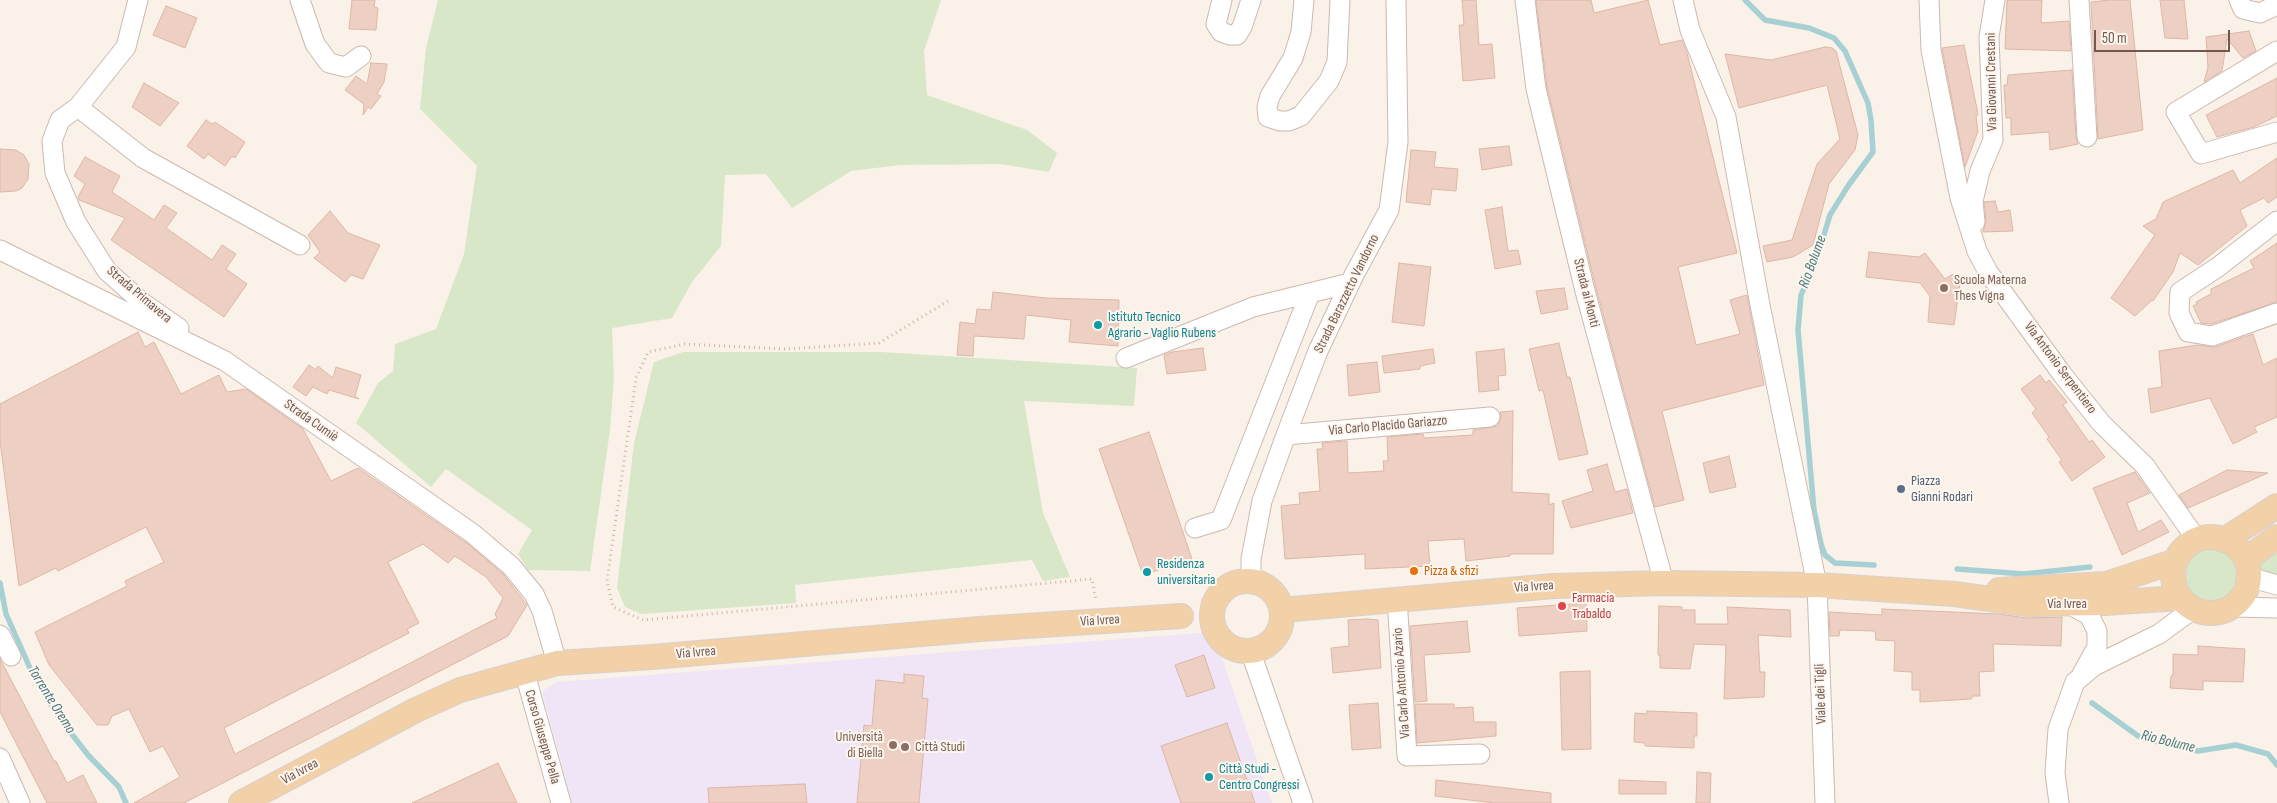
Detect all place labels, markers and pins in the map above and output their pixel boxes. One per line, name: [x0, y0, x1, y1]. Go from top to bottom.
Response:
place label: Scuola Materna Thes Vigna: [1954, 272, 2026, 304]
marker: Scuola Materna Thes Vigna: [1938, 282, 1950, 294]
place label: Istituto Tecnico Agrario - Vaglio Rubens: [1108, 309, 1216, 342]
marker: Istituto Tecnico Agrario - Vaglio Rubens: [1092, 319, 1104, 331]
place label: Piazza Gianni Rodari: [1911, 473, 1973, 506]
marker: Piazza Gianni Rodari: [1895, 483, 1907, 495]
place label: Residenza universitaria: [1157, 556, 1215, 588]
place label: Pizza & sfizi: [1424, 563, 1478, 579]
marker: Pizza & sfizi: [1408, 565, 1420, 577]
marker: Residenza universitaria: [1141, 566, 1153, 578]
place label: Farmacia Trabaldo: [1572, 590, 1614, 622]
marker: Farmacia Trabaldo: [1556, 600, 1568, 612]
place label: Università di Biella: [836, 729, 883, 762]
marker: Università di Biella: [887, 739, 899, 751]
place label: Città Studi: [915, 739, 965, 755]
marker: Città Studi: [899, 741, 911, 753]
place label: Città Studi - Centro Congressi: [1219, 761, 1299, 794]
marker: Città Studi - Centro Congressi: [1203, 771, 1215, 783]

